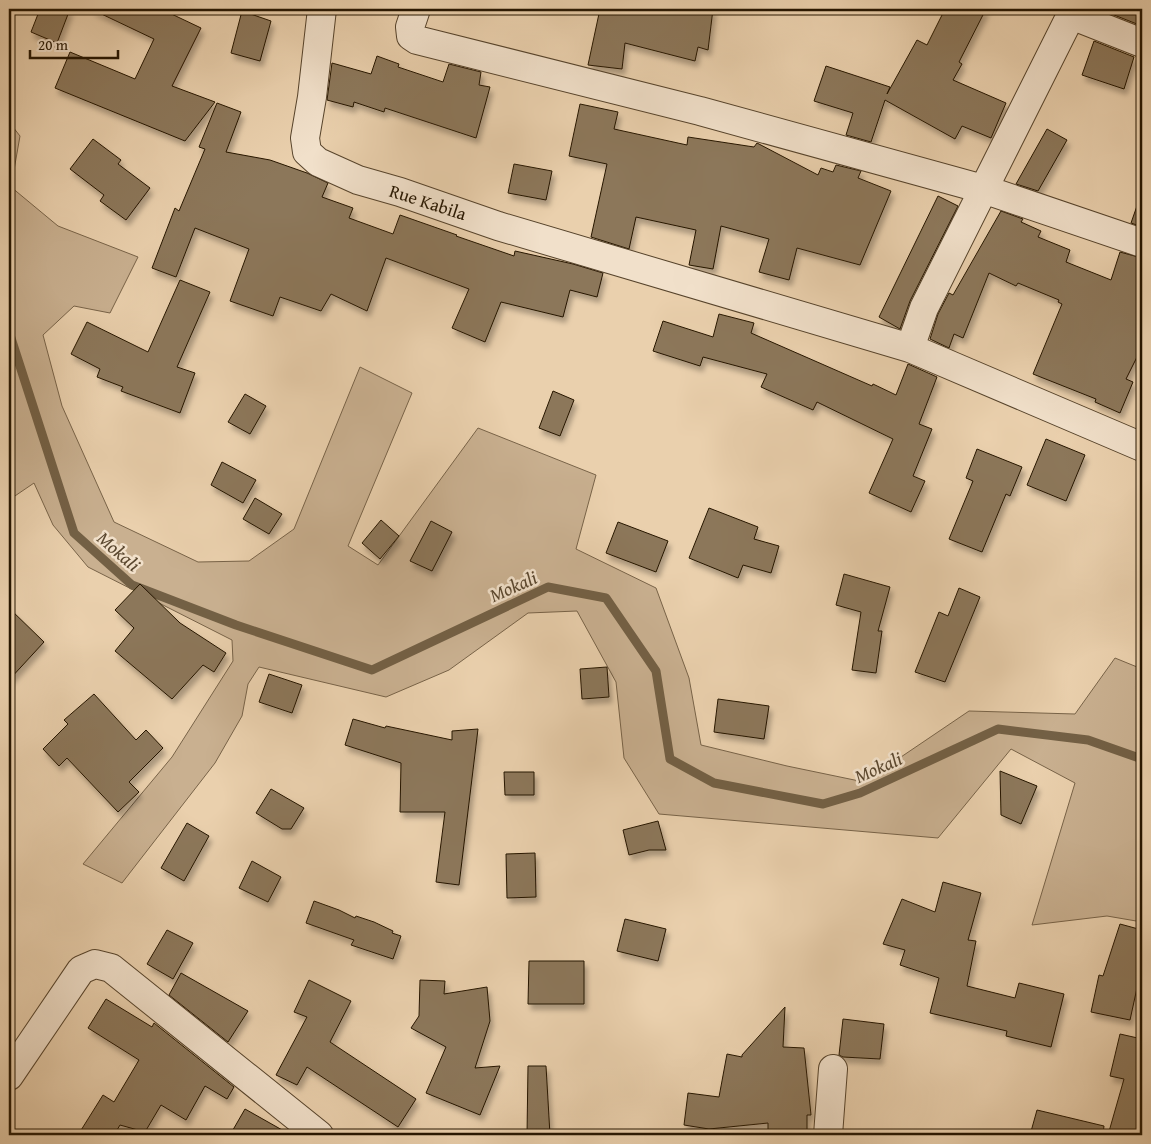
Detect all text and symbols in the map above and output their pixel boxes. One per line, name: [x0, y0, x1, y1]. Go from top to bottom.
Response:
scale bar: [30, 28, 118, 60]
text: 20 m: [38, 34, 69, 55]
street label: Rue Kabila: [386, 177, 470, 227]
water label: Mokali: [91, 524, 147, 578]
water label: Mokali: [485, 563, 541, 609]
water label: Mokali: [850, 744, 906, 790]

